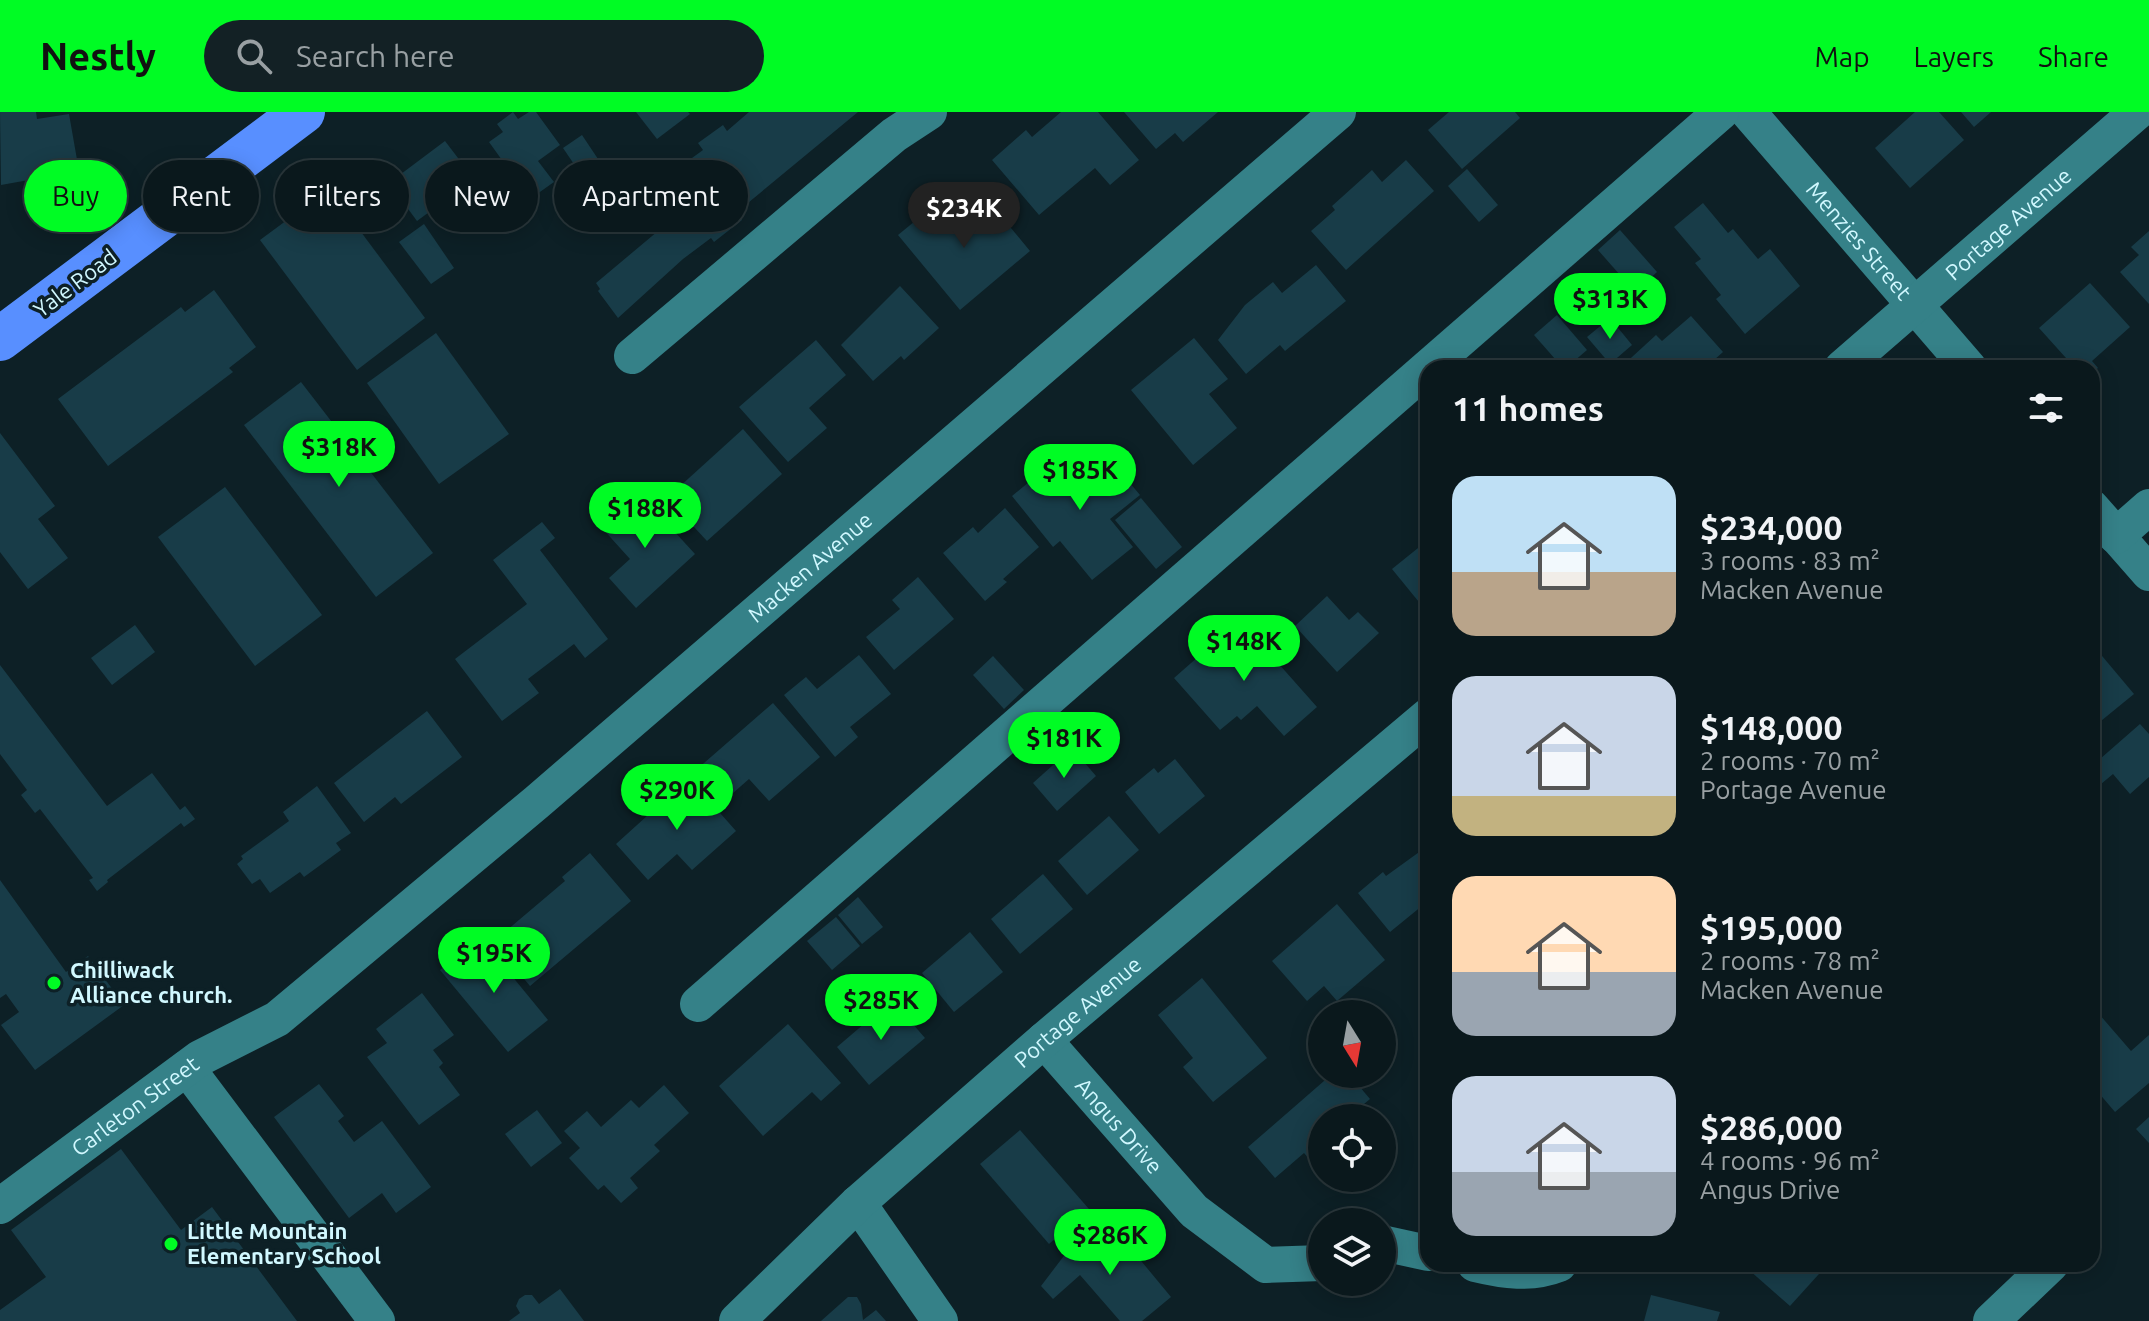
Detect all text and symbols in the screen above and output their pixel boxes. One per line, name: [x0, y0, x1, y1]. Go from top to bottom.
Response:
search box: [204, 20, 764, 92]
icon: search: [232, 34, 276, 78]
text: Nestly: [40, 35, 156, 77]
text: Search here: [296, 39, 455, 73]
text: Map: [1814, 41, 1870, 72]
text: Layers: [1914, 41, 1994, 72]
text: Share: [2038, 41, 2109, 72]
chip: Buy: [24, 160, 127, 232]
chip: Rent: [143, 160, 259, 232]
chip: Filters: [275, 160, 409, 232]
chip: New: [425, 160, 538, 232]
chip: Apartment: [554, 160, 748, 232]
street label: Portage Avenue: [1940, 162, 2076, 285]
street label: Menzies Street: [1802, 176, 1917, 305]
pin: $234K: [908, 182, 1020, 250]
text: $234K: [926, 193, 1002, 222]
street label: Yale Road: [28, 243, 121, 322]
pin: $313K: [1554, 273, 1666, 341]
text: $313K: [1572, 284, 1648, 313]
icon: filters: [2024, 386, 2068, 430]
text: 11 homes: [1452, 389, 1604, 427]
pin: $318K: [283, 421, 395, 489]
text: $318K: [301, 432, 377, 461]
pin: $185K: [1024, 444, 1136, 512]
text: $185K: [1042, 455, 1118, 484]
pin: $188K: [589, 482, 701, 550]
text: $188K: [607, 493, 683, 522]
street label: Macken Avenue: [743, 506, 877, 627]
icon: home: [1516, 508, 1612, 604]
text: $234,000: [1700, 508, 1843, 546]
text: 3 rooms · 83 m²: [1700, 546, 1880, 575]
text: Macken Avenue: [1700, 575, 1883, 604]
pin: $148K: [1188, 615, 1300, 683]
text: $148K: [1206, 626, 1282, 655]
icon: home: [1516, 708, 1612, 804]
text: $148,000: [1700, 708, 1843, 746]
pin: $181K: [1008, 712, 1120, 780]
text: $181K: [1026, 723, 1102, 752]
text: 2 rooms · 70 m²: [1700, 746, 1880, 775]
pin: $290K: [621, 764, 733, 832]
text: $290K: [639, 775, 715, 804]
text: Portage Avenue: [1700, 775, 1887, 804]
icon: home: [1516, 908, 1612, 1004]
text: $195,000: [1700, 908, 1843, 946]
pin: $195K: [438, 927, 550, 995]
text: $195K: [456, 938, 532, 967]
text: 2 rooms · 78 m²: [1700, 946, 1880, 975]
street label: Portage Avenue: [1009, 951, 1146, 1072]
place label: Chilliwack Alliance church.: [70, 957, 233, 1007]
marker: Chilliwack Alliance church.: [45, 974, 63, 992]
pin: $285K: [825, 974, 937, 1042]
text: Macken Avenue: [1700, 975, 1883, 1004]
text: $285K: [843, 985, 919, 1014]
north arrow: [1308, 1000, 1396, 1088]
map controls: [1308, 1000, 1396, 1296]
street label: Carleton Street: [66, 1050, 203, 1161]
street label: Angus Drive: [1071, 1072, 1168, 1178]
button: locate: [1308, 1104, 1396, 1192]
icon: home: [1516, 1108, 1612, 1204]
text: $286,000: [1700, 1108, 1843, 1146]
text: 4 rooms · 96 m²: [1700, 1146, 1880, 1175]
text: Angus Drive: [1700, 1175, 1840, 1204]
button: layers: [1308, 1208, 1396, 1296]
pin: $286K: [1054, 1209, 1166, 1277]
place label: Little Mountain Elementary School: [187, 1218, 381, 1268]
text: $286K: [1072, 1220, 1148, 1249]
marker: Little Mountain Elementary School: [162, 1235, 180, 1253]

